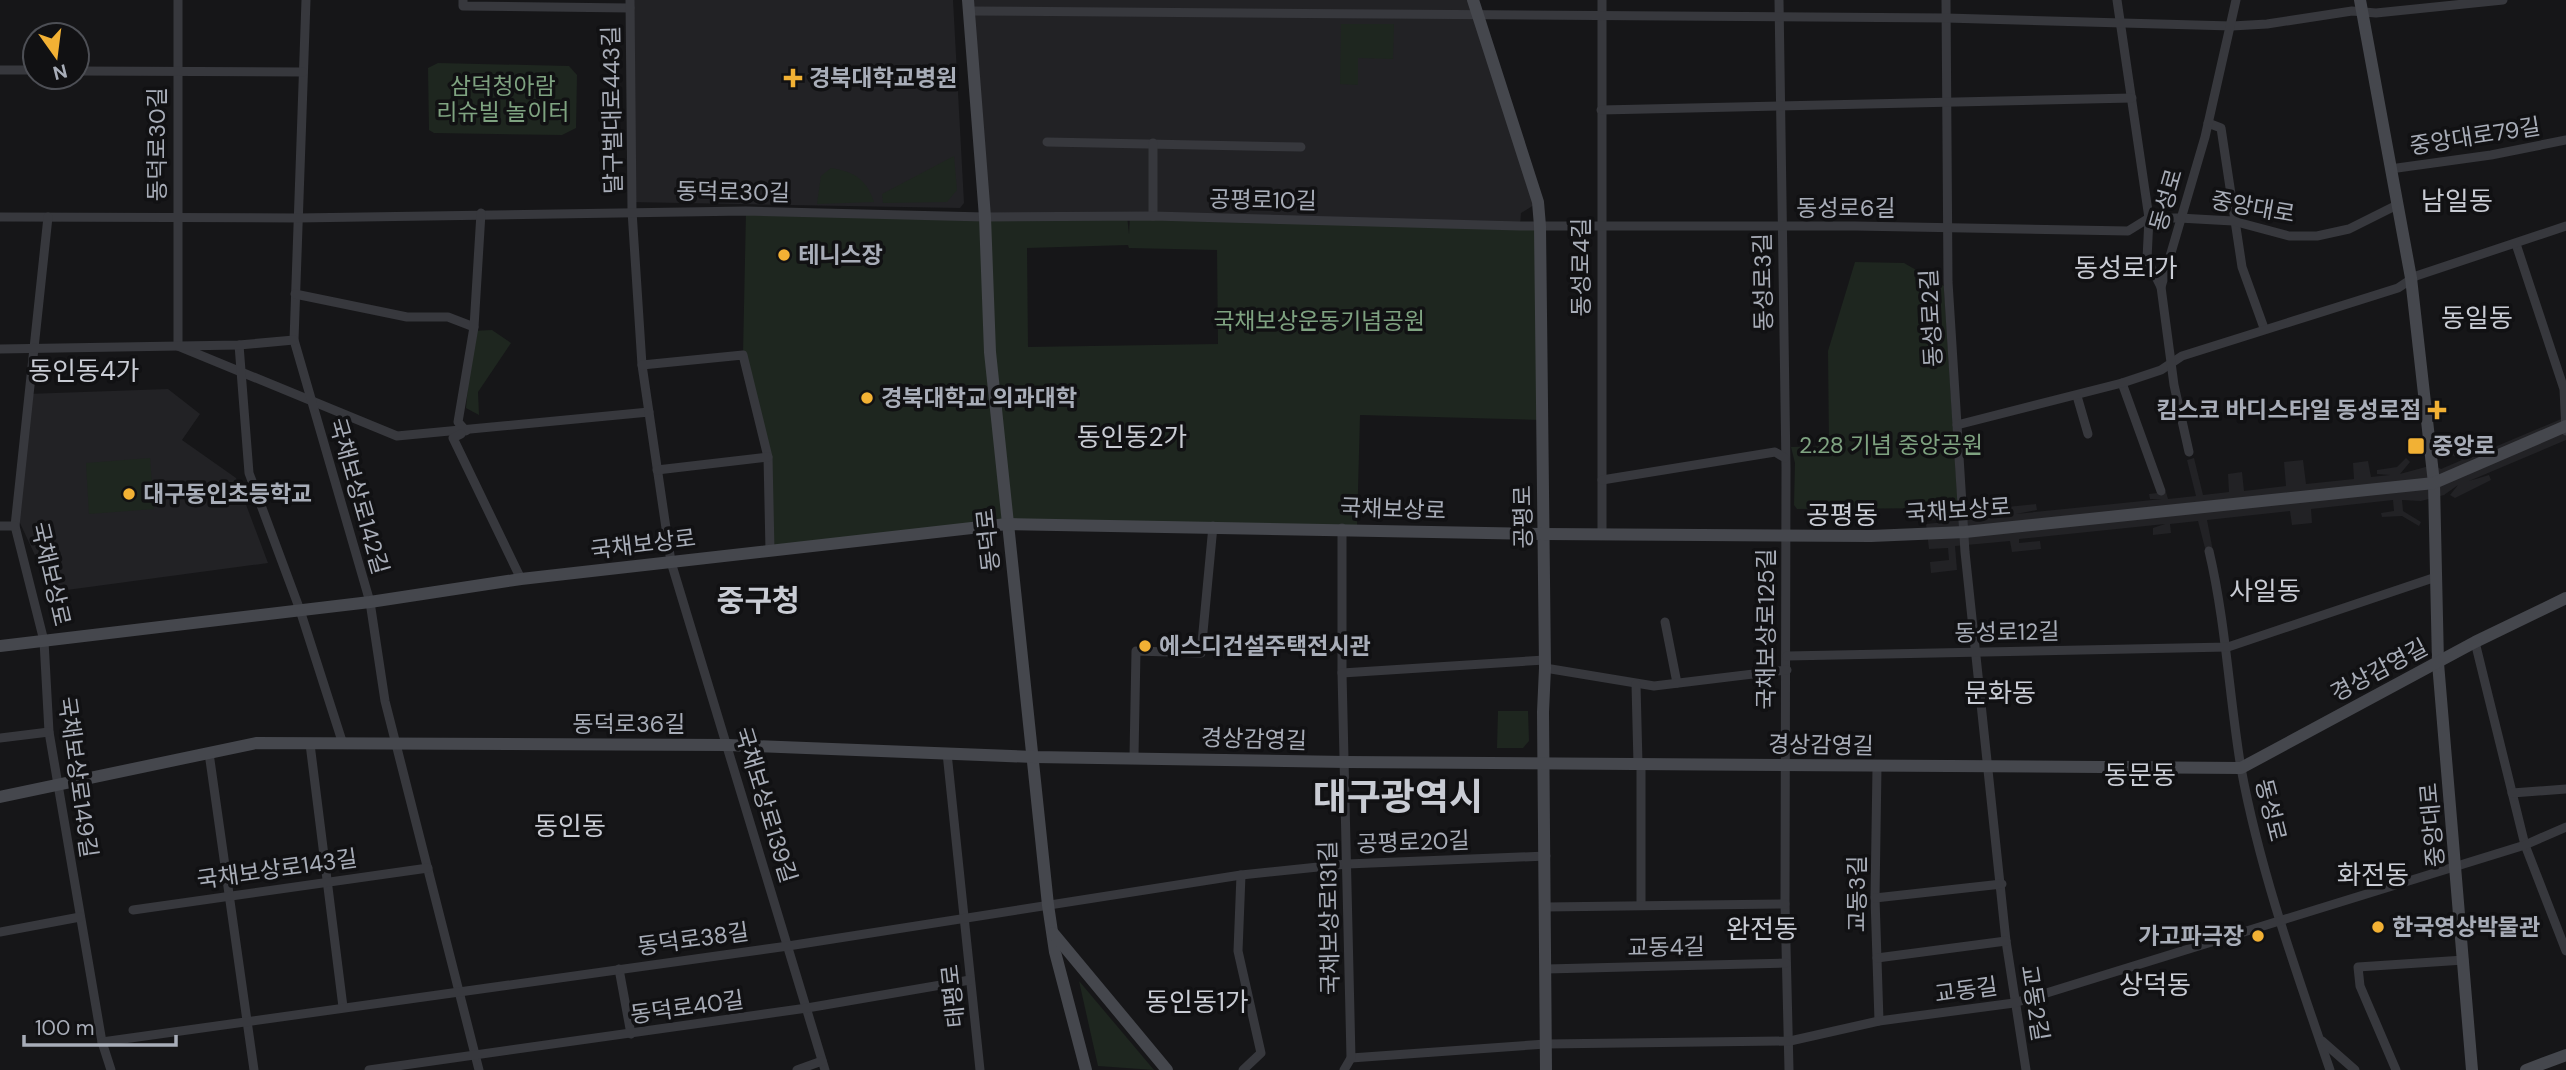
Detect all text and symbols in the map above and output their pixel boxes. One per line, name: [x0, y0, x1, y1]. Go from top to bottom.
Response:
north arrow: [21, 21, 91, 91]
street label: 달구벌대로443길: [596, 26, 628, 194]
text: N: [50, 58, 70, 86]
place label: 경북대학교병원: [809, 63, 957, 93]
marker: 경북대학교병원: [783, 68, 803, 88]
park label: 삼덕청아람 리슈빌 놀이터: [436, 71, 570, 127]
street label: 동덕로30길: [142, 87, 172, 201]
street label: 중앙대로79길: [2407, 111, 2543, 161]
street label: 동성로: [2143, 165, 2189, 235]
street label: 동덕로30길: [676, 176, 790, 208]
street label: 공평로10길: [1209, 184, 1317, 216]
district label: 남일동: [2421, 184, 2493, 218]
street label: 중앙대로: [2209, 185, 2297, 229]
street label: 동성로6길: [1796, 193, 1896, 223]
street label: 동성로4길: [1566, 218, 1596, 316]
street label: 동성로3길: [1747, 233, 1779, 331]
place label: 테니스장: [798, 240, 883, 270]
marker: 테니스장: [776, 247, 792, 263]
district label: 동성로1가: [2074, 251, 2178, 285]
street label: 동성로2길: [1913, 268, 1949, 368]
district label: 동일동: [2441, 301, 2513, 335]
park label: 국채보상운동기념공원: [1213, 306, 1425, 336]
district label: 동인동4가: [28, 354, 140, 388]
place label: 경북대학교 의과대학: [881, 383, 1077, 413]
marker: 경북대학교 의과대학: [859, 390, 875, 406]
place label: 킴스코 바디스타일 동성로점: [2156, 395, 2421, 425]
marker: 킴스코 바디스타일 동성로점: [2427, 400, 2447, 420]
street label: 국채보상로142길: [322, 414, 396, 578]
district label: 동인동2가: [1077, 420, 1187, 454]
park label: 2.28 기념 중앙공원: [1799, 430, 1983, 460]
place label: 중앙로: [2432, 431, 2495, 461]
marker: 중앙로: [2406, 436, 2426, 456]
place label: 대구동인초등학교: [143, 479, 312, 509]
street label: 공평로: [1507, 485, 1539, 549]
marker: 대구동인초등학교: [121, 486, 137, 502]
street label: 국채보상로: [1904, 491, 2012, 529]
street label: 국채보상로: [1340, 492, 1446, 526]
district label: 공평동: [1806, 498, 1878, 532]
street label: 동덕로: [970, 507, 1006, 573]
street label: 국채보상로: [24, 519, 78, 629]
street label: 국채보상로: [589, 523, 697, 565]
street label: 국채보상로125길: [1751, 548, 1781, 710]
district label: 사일동: [2229, 574, 2301, 608]
district label: 중구청: [717, 581, 799, 620]
street label: 동성로12길: [1954, 616, 2060, 648]
place label: 에스디건설주택전시관: [1159, 631, 1371, 661]
street label: 경상감영길: [2325, 632, 2433, 708]
marker: 에스디건설주택전시관: [1137, 638, 1153, 654]
district label: 문화동: [1964, 676, 2036, 710]
street label: 국채보상로149길: [52, 694, 104, 860]
street label: 동덕로36길: [573, 709, 685, 739]
street label: 경상감영길: [1201, 722, 1307, 756]
street label: 국채보상로139길: [728, 723, 804, 887]
street label: 경상감영길: [1768, 729, 1874, 761]
district label: 동문동: [2104, 758, 2176, 792]
district label: 대구광역시: [1313, 773, 1483, 821]
street label: 동성로: [2249, 776, 2293, 844]
street label: 중앙대로: [2413, 782, 2451, 868]
district label: 동인동: [534, 809, 606, 843]
street label: 공평로20길: [1356, 825, 1470, 859]
street label: 국채보상로131길: [1313, 840, 1345, 996]
street label: 국채보상로143길: [195, 843, 359, 895]
street label: 교동3길: [1842, 855, 1872, 933]
district label: 화전동: [2337, 858, 2409, 892]
district label: 완전동: [1726, 912, 1798, 946]
place label: 한국영상박물관: [2392, 912, 2540, 942]
street label: 동덕로38길: [635, 916, 751, 962]
marker: 한국영상박물관: [2370, 919, 2386, 935]
place label: 가고파극장: [2138, 921, 2244, 951]
marker: 가고파극장: [2250, 928, 2266, 944]
street label: 교동4길: [1627, 931, 1705, 963]
street label: 태평로: [935, 963, 971, 1029]
street label: 교동2길: [2014, 963, 2056, 1043]
district label: 상덕동: [2119, 968, 2191, 1002]
street label: 교동길: [1932, 971, 2000, 1009]
street label: 동덕로40길: [628, 984, 746, 1030]
district label: 동인동1가: [1145, 985, 1249, 1019]
scale bar: [24, 1004, 177, 1048]
text: 100 m: [35, 1014, 95, 1042]

